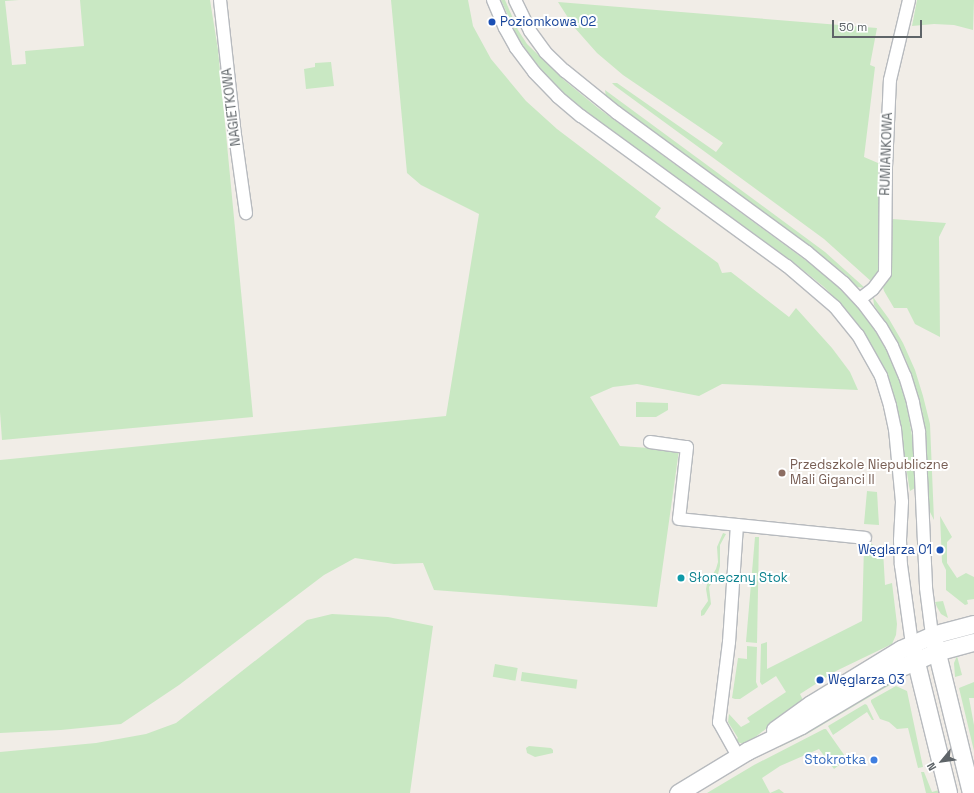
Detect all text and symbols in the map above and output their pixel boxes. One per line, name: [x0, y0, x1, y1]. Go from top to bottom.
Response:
scale bar: [834, 12, 924, 38]
place label: Poziomkowa 02: [500, 14, 596, 30]
marker: Poziomkowa 02: [487, 17, 497, 27]
text: 50 m: [839, 19, 867, 35]
street label: NAGIETKOWA: [219, 67, 245, 147]
street label: RUMIANKOWA: [878, 112, 896, 196]
place label: Przedszkole Niepubliczne Mali Giganci II: [790, 458, 948, 489]
marker: Przedszkole Niepubliczne Mali Giganci II: [777, 468, 787, 478]
place label: Węglarza 01: [858, 542, 932, 558]
marker: Węglarza 01: [935, 545, 945, 555]
place label: Słoneczny Stok: [689, 570, 788, 586]
marker: Słoneczny Stok: [676, 573, 686, 583]
place label: Węglarza 03: [828, 672, 905, 688]
marker: Węglarza 03: [815, 675, 825, 685]
north arrow: [922, 741, 962, 781]
place label: Stokrotka: [805, 752, 866, 768]
marker: Stokrotka: [869, 755, 879, 765]
text: N: [924, 760, 939, 773]

